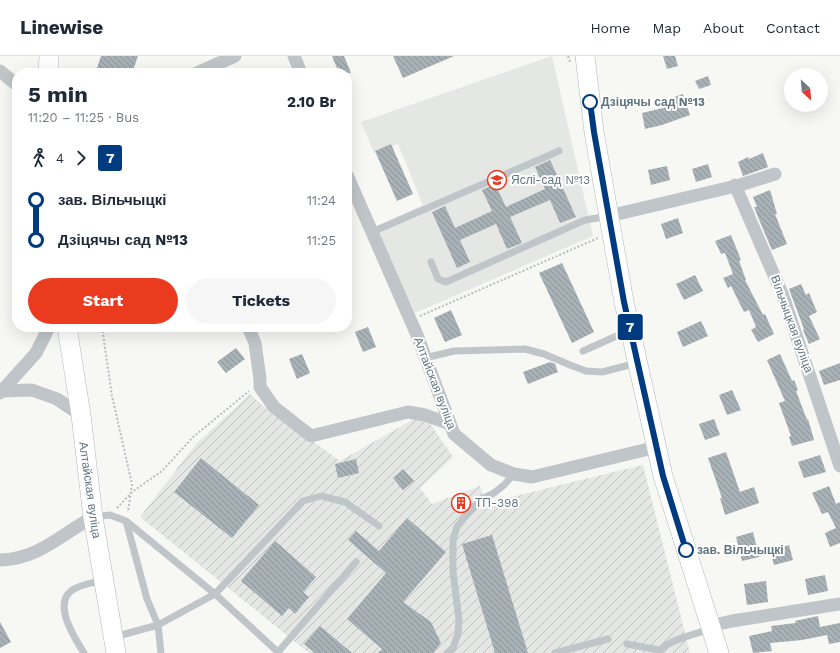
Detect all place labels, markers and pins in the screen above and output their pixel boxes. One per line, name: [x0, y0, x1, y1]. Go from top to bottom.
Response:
marker: Дзіцячы сад №13: [582, 94, 598, 110]
place label: Дзіцячы сад №13: [601, 95, 705, 109]
school or university icon: Яслі-сад №13: [486, 169, 508, 191]
place label: Яслі-сад №13: [511, 173, 590, 187]
building icon: ТП-398: [450, 492, 472, 514]
place label: ТП-398: [475, 496, 519, 510]
marker: зав. Вільчыцкі: [678, 542, 694, 558]
place label: зав. Вільчыцкі: [697, 543, 784, 557]

